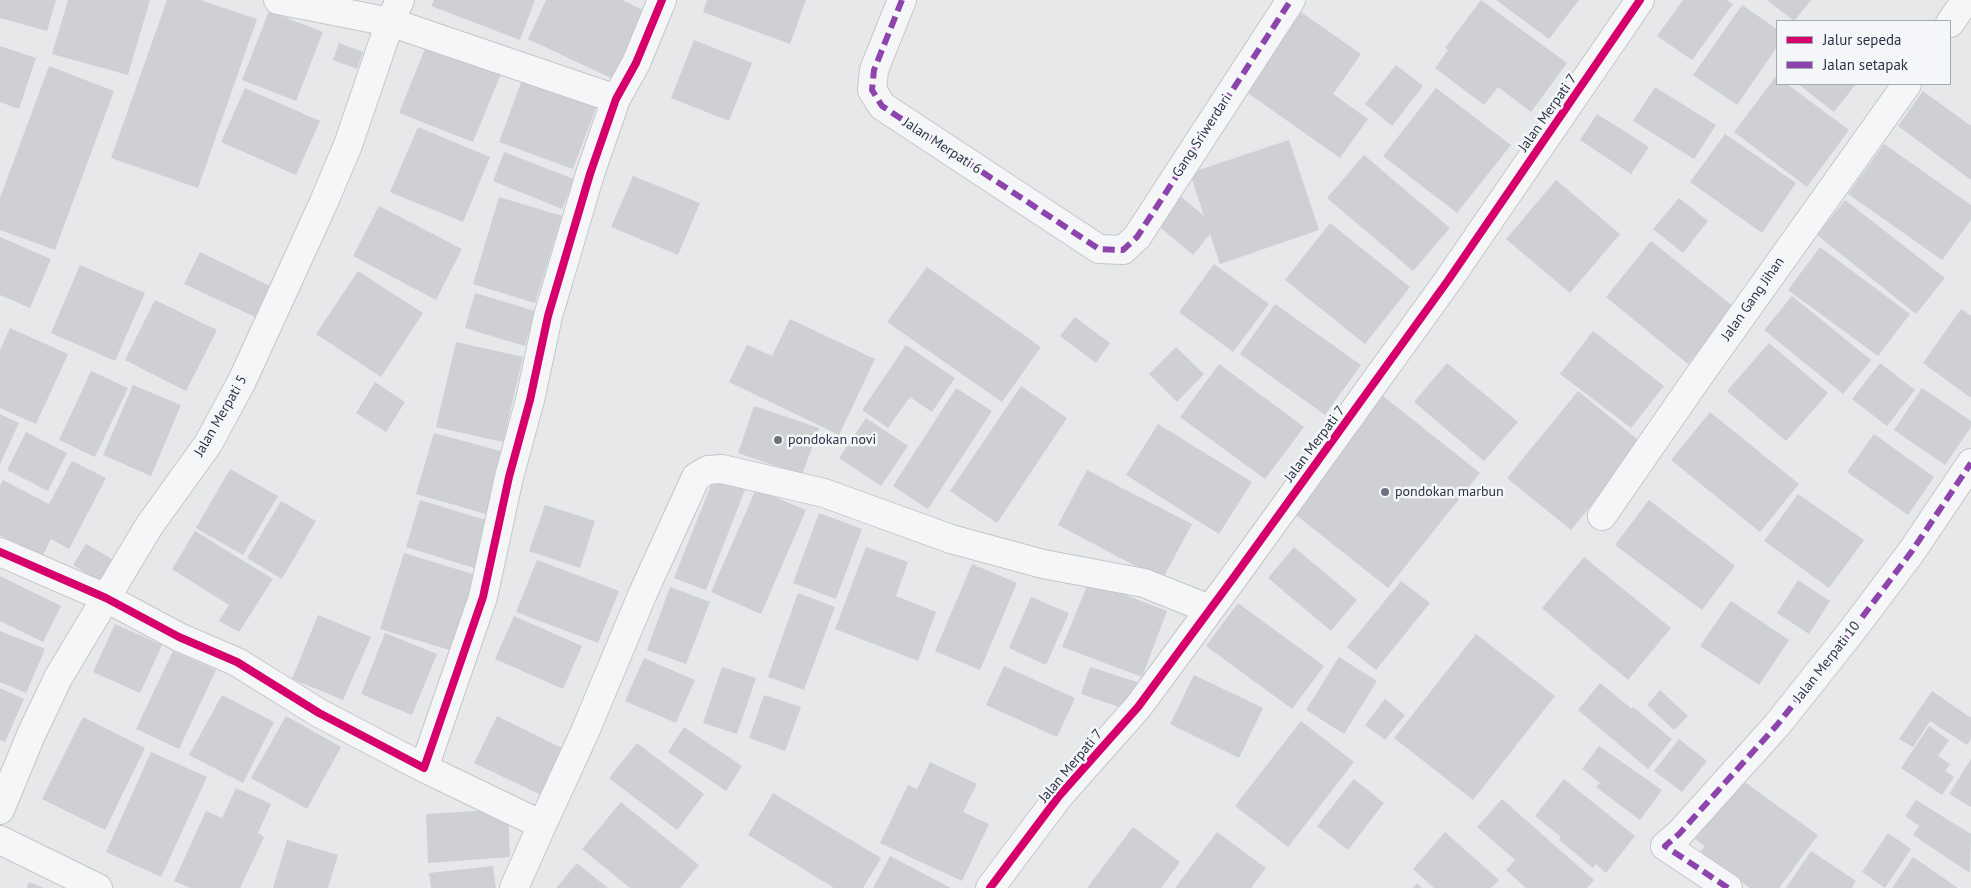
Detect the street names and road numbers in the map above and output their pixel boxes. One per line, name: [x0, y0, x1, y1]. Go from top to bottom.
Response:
street label: Jalan Merpati 7: [1515, 71, 1581, 155]
street label: Gang Sriwerdari: [1169, 91, 1235, 181]
street label: Jalan Merpati 6: [899, 114, 985, 178]
street label: Jalan Gang Jihan: [1718, 254, 1788, 344]
street label: Jalan Merpati 5: [191, 372, 251, 460]
street label: Jalan Merpati 7: [1281, 403, 1349, 485]
street label: Jalan Merpati 10: [1790, 618, 1864, 706]
street label: Jalan Merpati 7: [1035, 726, 1107, 806]

